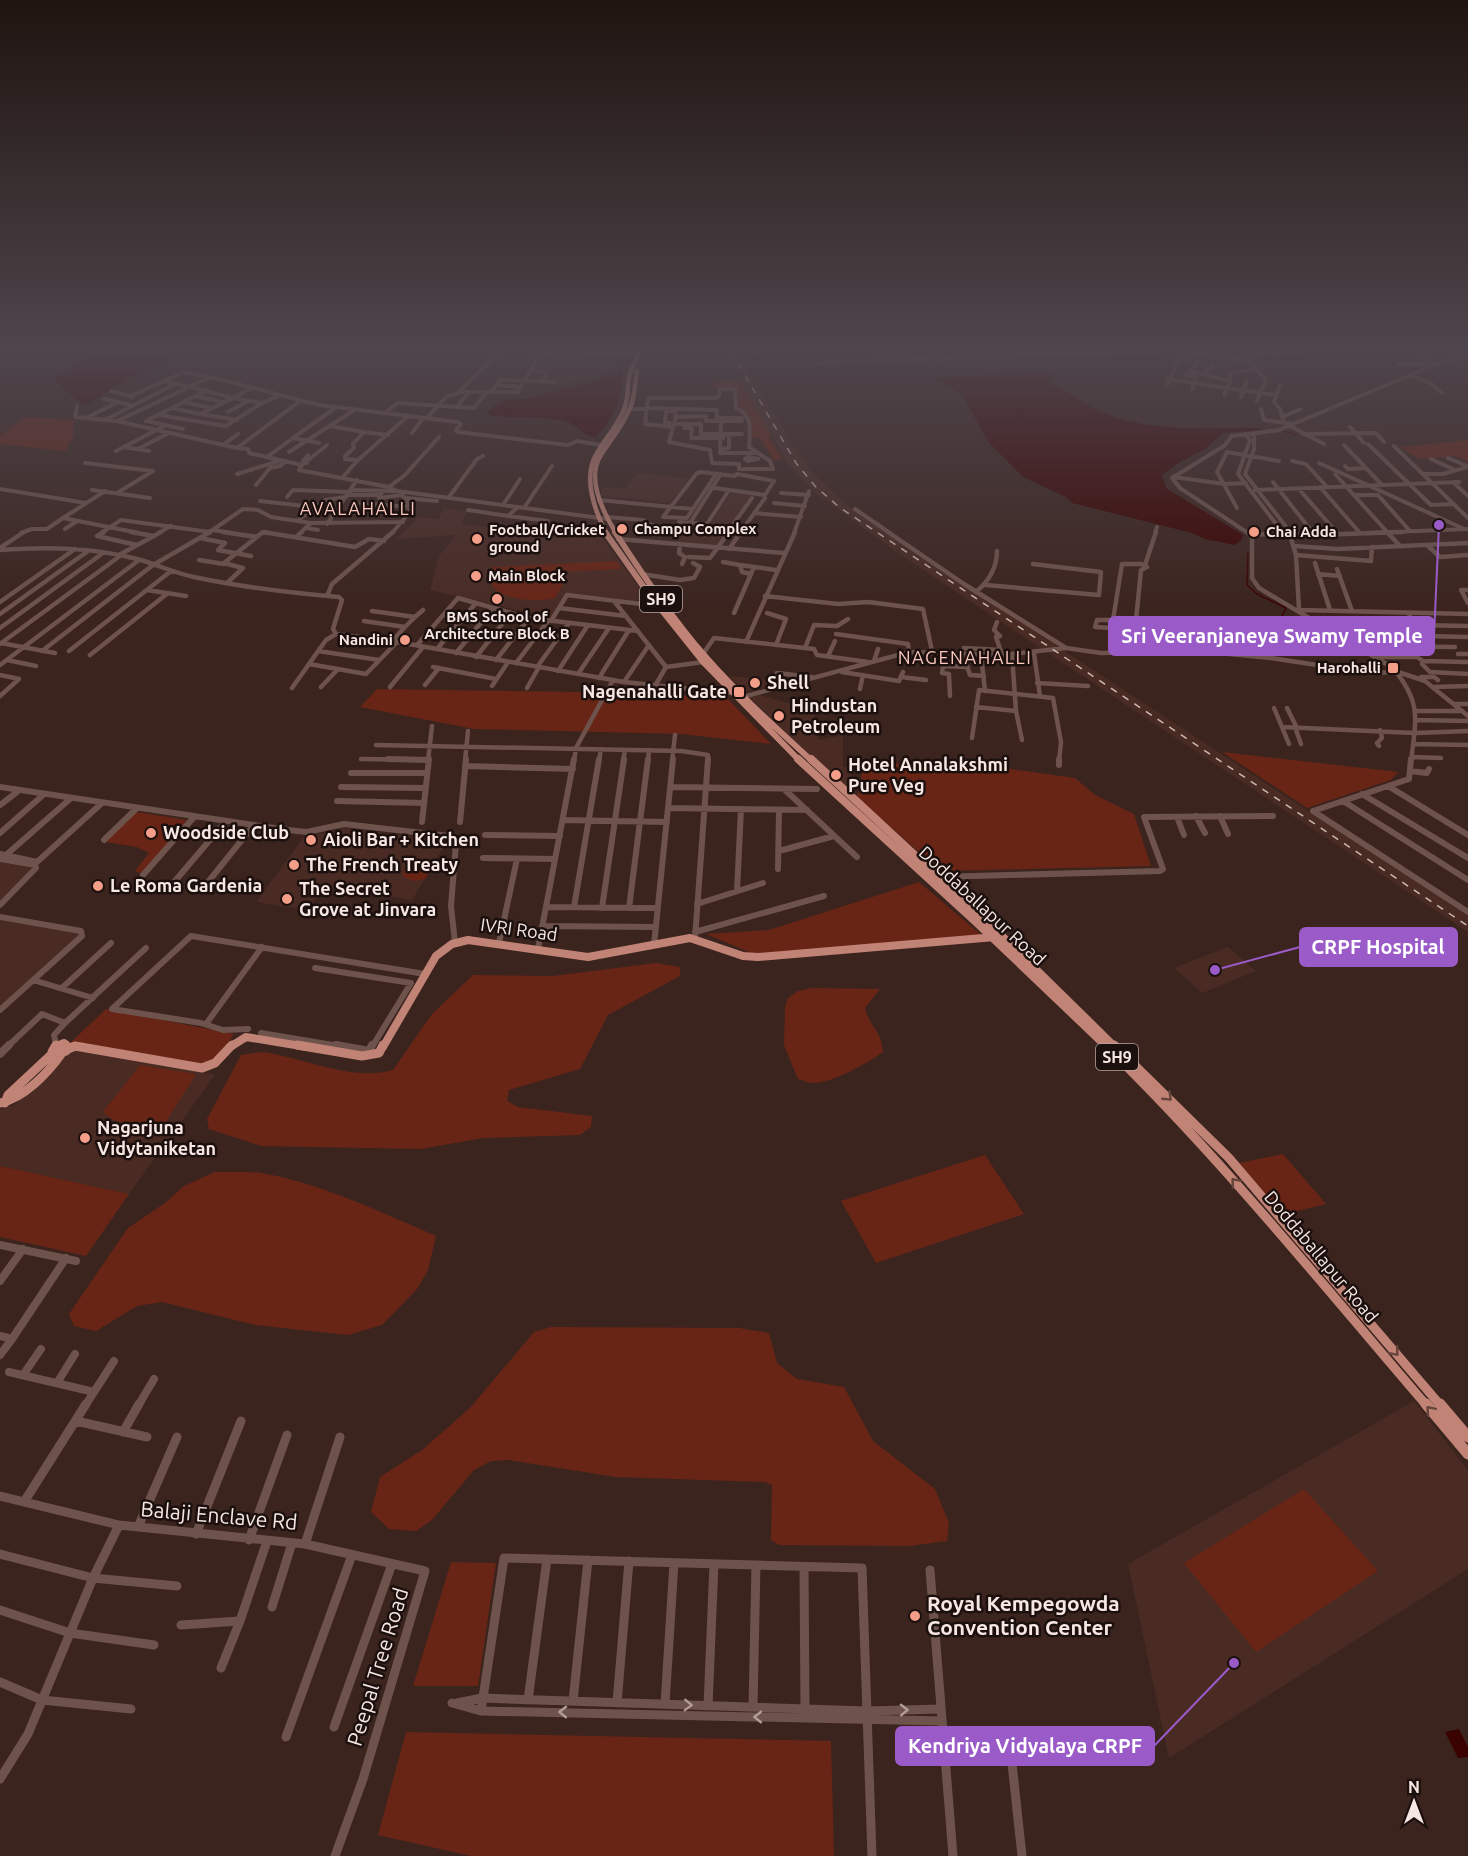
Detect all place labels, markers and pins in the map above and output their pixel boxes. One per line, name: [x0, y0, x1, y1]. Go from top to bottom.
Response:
place label: Champu Complex: [634, 520, 756, 537]
place label: Football/Cricket ground: [489, 521, 605, 555]
marker: Champu Complex: [615, 522, 629, 536]
place label: Chai Adda: [1266, 523, 1337, 540]
marker: Chai Adda: [1247, 525, 1261, 539]
marker: Football/Cricket ground: [470, 532, 484, 546]
place label: Main Block: [488, 567, 566, 584]
marker: Main Block: [469, 569, 483, 583]
marker: BMS School of Architecture Block B: [490, 592, 504, 606]
place label: BMS School of Architecture Block B: [424, 608, 570, 642]
callout: Sri Veeranjaneya Swamy Temple: [1109, 617, 1434, 655]
place label: Nandini: [339, 631, 393, 648]
marker: Nandini: [398, 633, 412, 647]
place label: Harohalli: [1317, 659, 1381, 676]
marker: Harohalli: [1386, 661, 1400, 675]
place label: Shell: [767, 672, 810, 692]
marker: Shell: [748, 676, 762, 690]
place label: Nagenahalli Gate: [582, 681, 727, 701]
marker: Nagenahalli Gate: [732, 685, 746, 699]
place label: Hindustan Petroleum: [791, 695, 880, 736]
marker: Hindustan Petroleum: [772, 709, 786, 723]
place label: Hotel Annalakshmi Pure Veg: [848, 754, 1008, 795]
marker: Hotel Annalakshmi Pure Veg: [829, 768, 843, 782]
place label: Woodside Club: [163, 822, 289, 842]
marker: Woodside Club: [144, 826, 158, 840]
place label: Aioli Bar + Kitchen: [323, 829, 479, 849]
marker: Aioli Bar + Kitchen: [304, 833, 318, 847]
place label: The French Treaty: [306, 854, 459, 874]
marker: The French Treaty: [287, 858, 301, 872]
place label: Le Roma Gardenia: [110, 875, 262, 895]
place label: The Secret Grove at Jinvara: [299, 878, 436, 919]
marker: Le Roma Gardenia: [91, 879, 105, 893]
marker: The Secret Grove at Jinvara: [280, 892, 294, 906]
callout: CRPF Hospital: [1300, 928, 1457, 966]
place label: Nagarjuna Vidytaniketan: [97, 1117, 216, 1158]
marker: Nagarjuna Vidytaniketan: [78, 1131, 92, 1145]
place label: Royal Kempegowda Convention Center: [927, 1591, 1120, 1639]
marker: Royal Kempegowda Convention Center: [908, 1609, 922, 1623]
callout: Kendriya Vidyalaya CRPF: [896, 1727, 1154, 1765]

